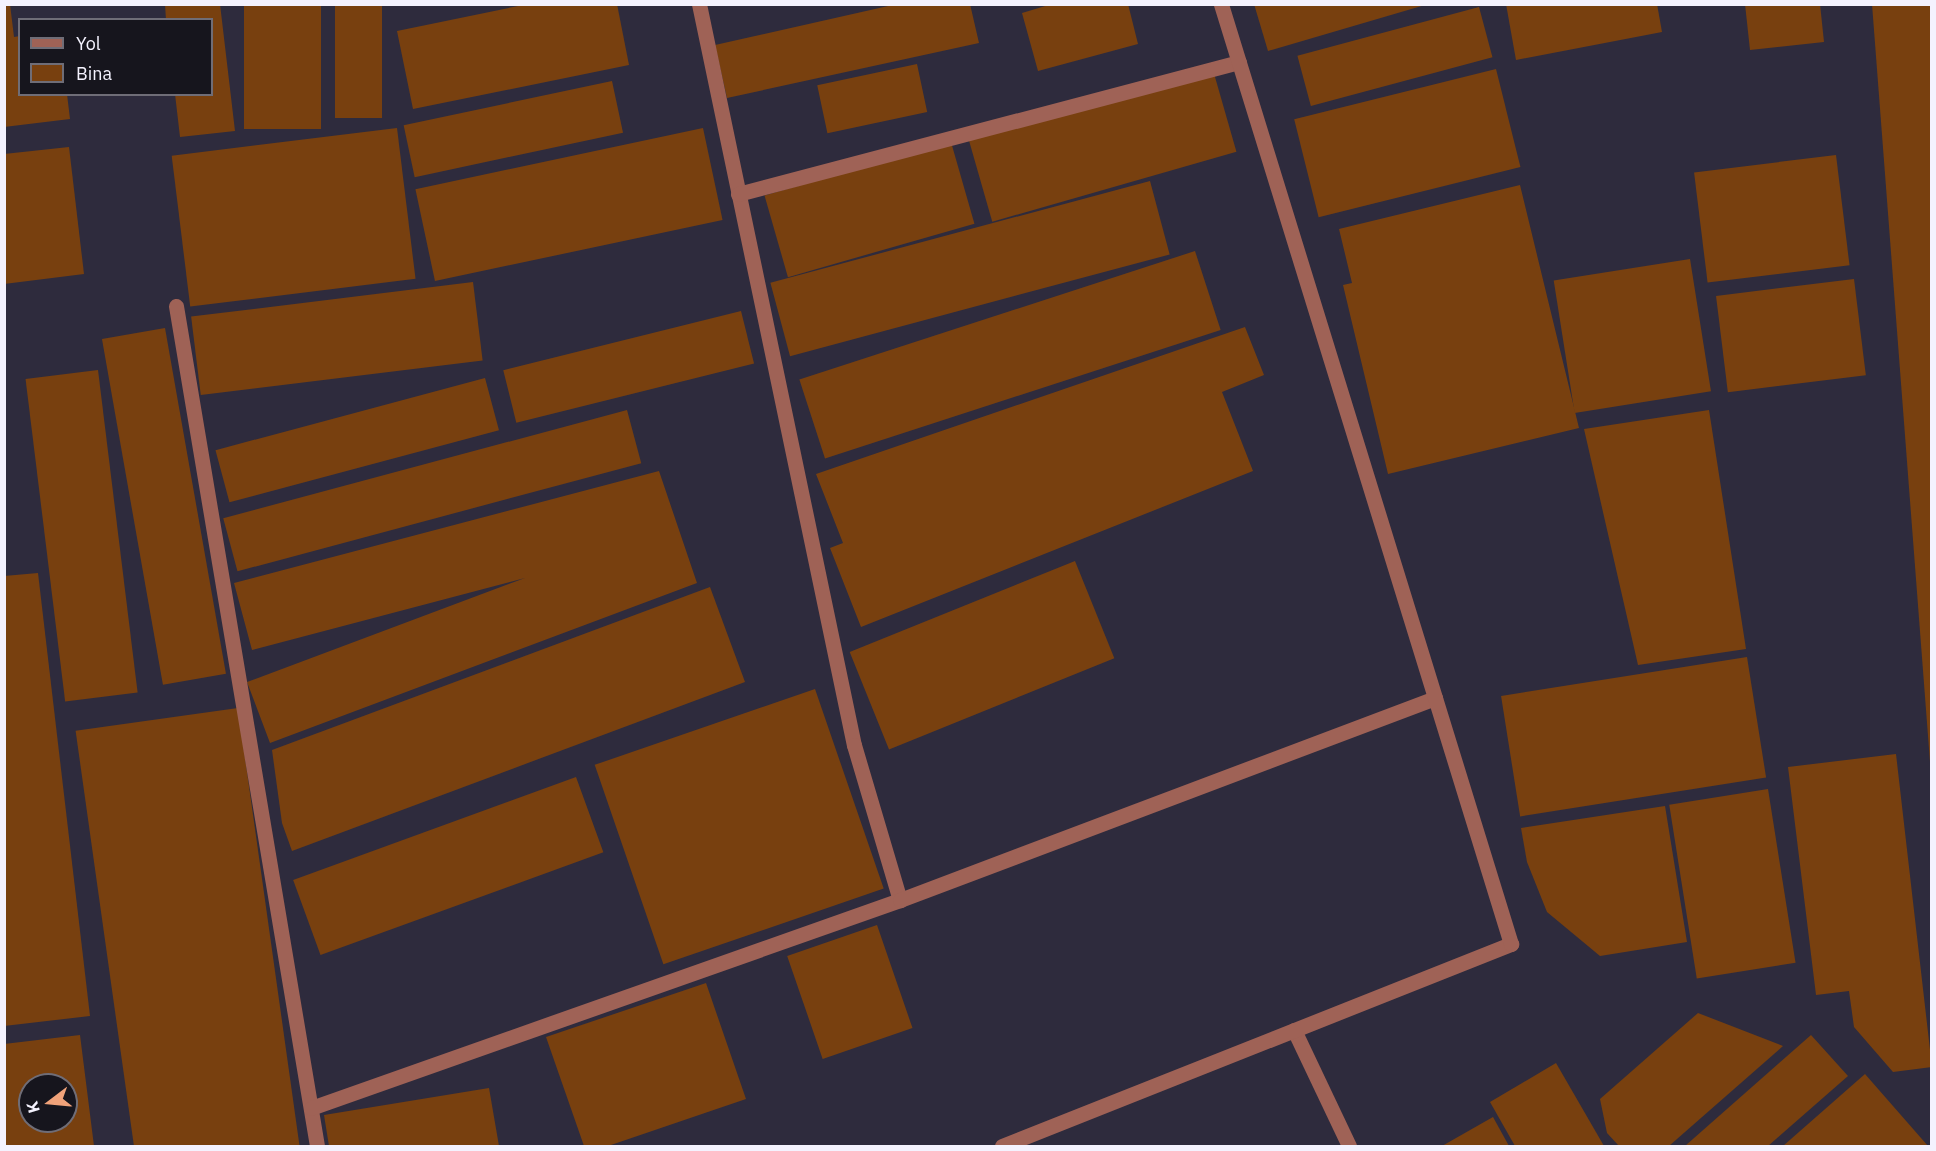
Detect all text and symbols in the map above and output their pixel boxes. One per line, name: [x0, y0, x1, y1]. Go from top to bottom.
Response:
legend: [18, 18, 213, 96]
text: Yol: [76, 32, 101, 55]
text: Bina: [76, 62, 112, 85]
north arrow: [18, 1073, 78, 1133]
text: K: [21, 1099, 44, 1116]

